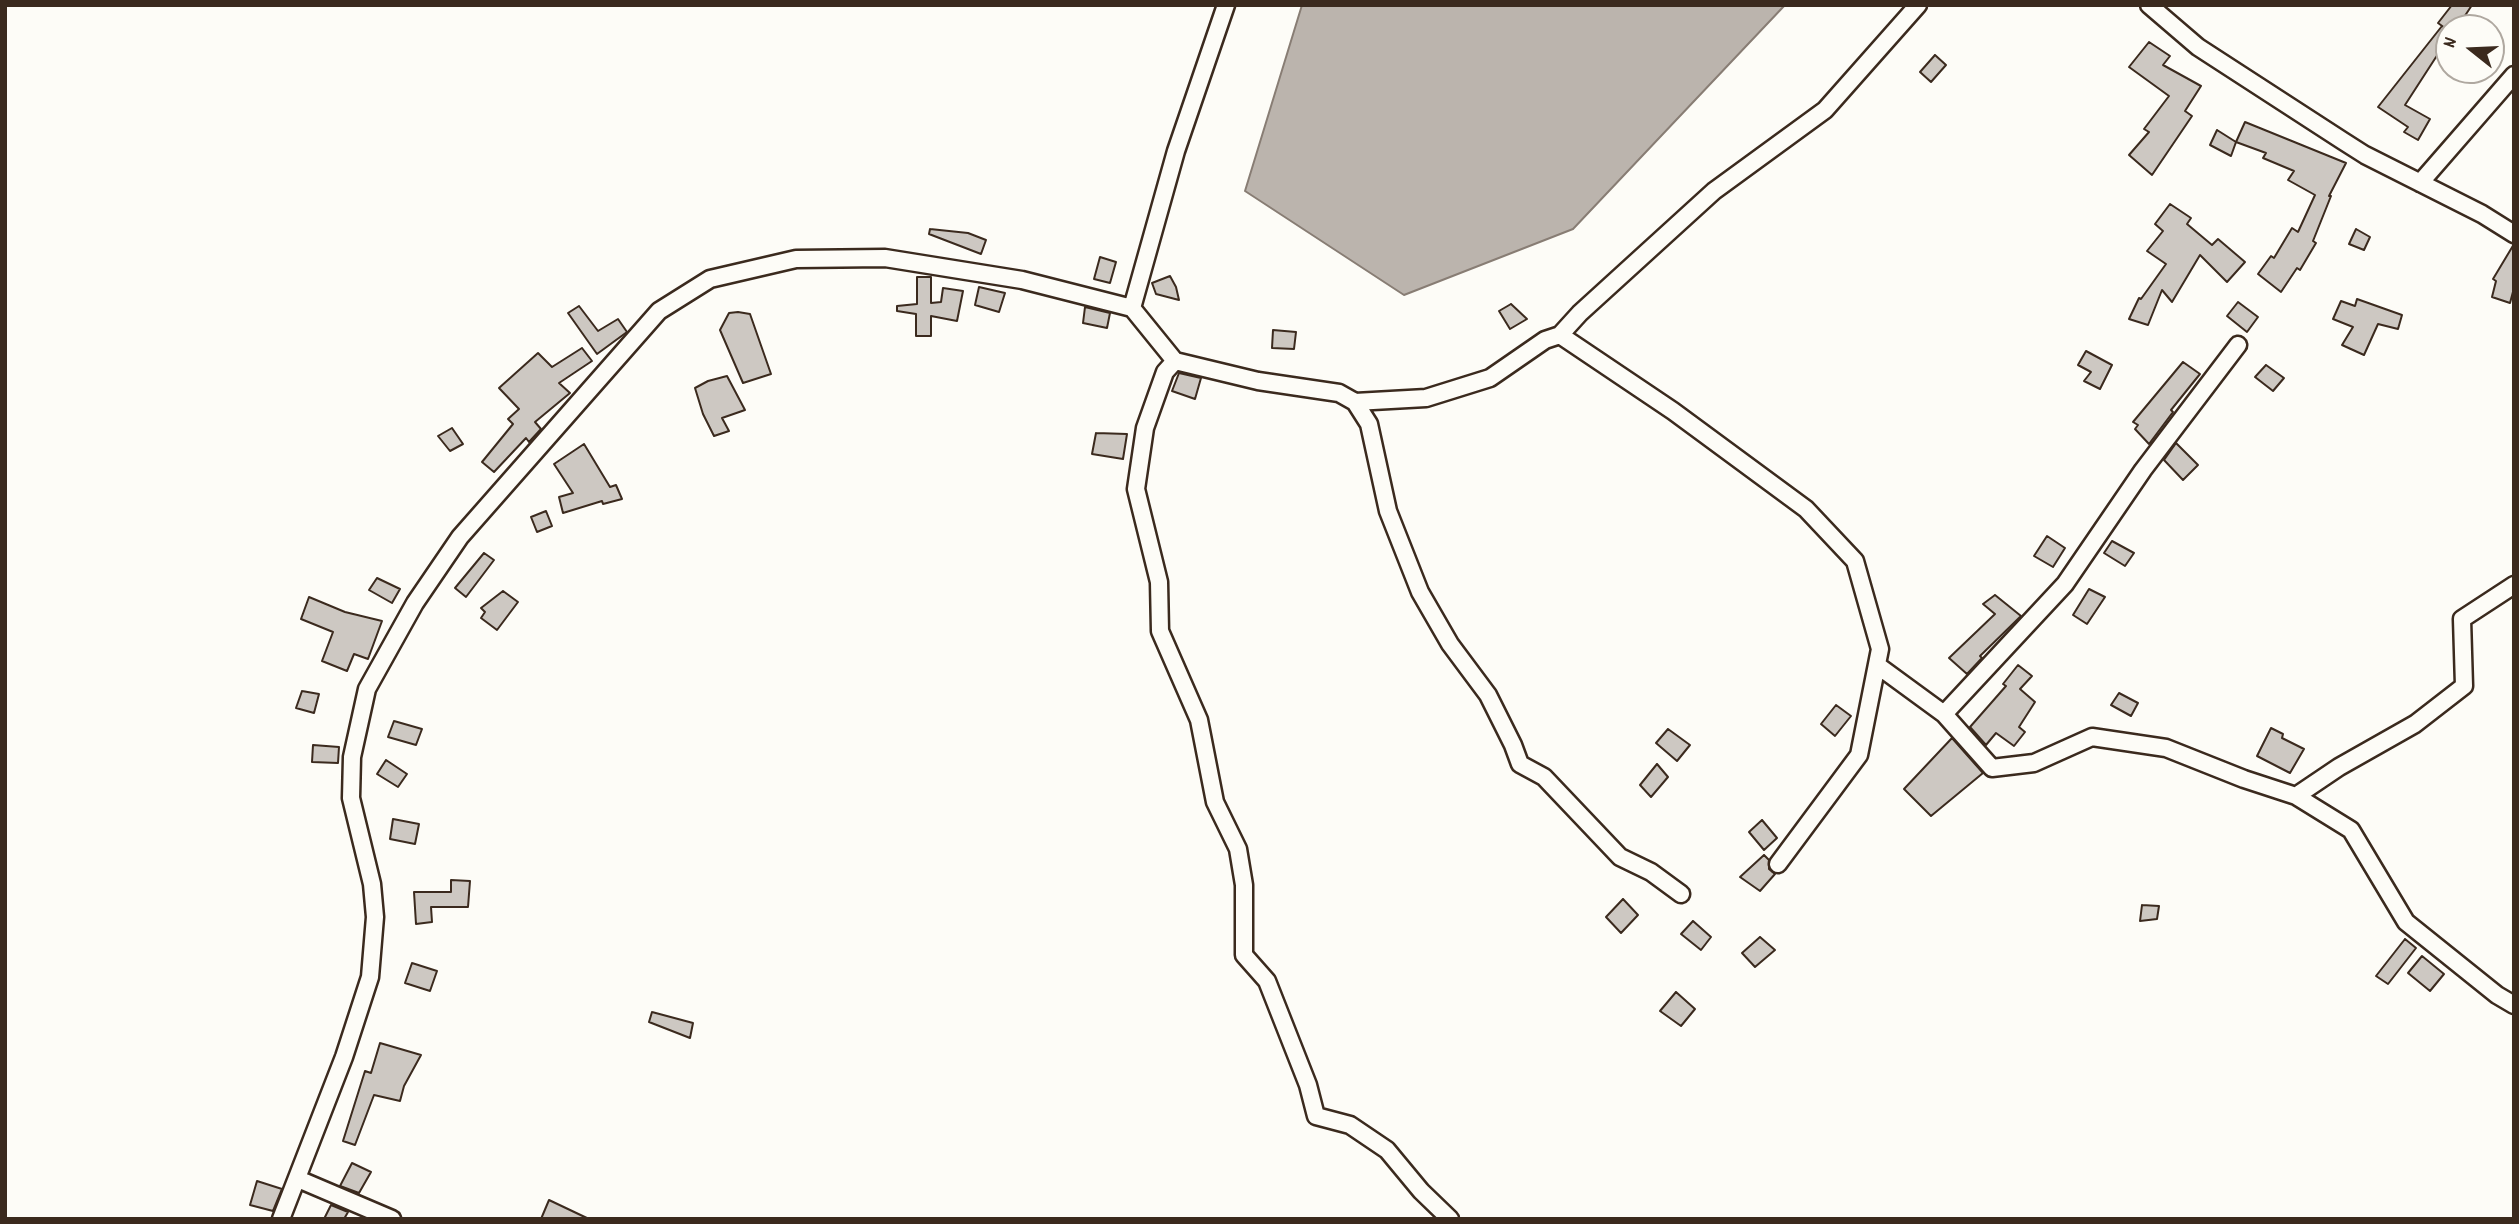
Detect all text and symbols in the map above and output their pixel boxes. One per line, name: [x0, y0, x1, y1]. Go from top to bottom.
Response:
north arrow: [2435, 14, 2505, 84]
text: N: [2437, 34, 2466, 52]

